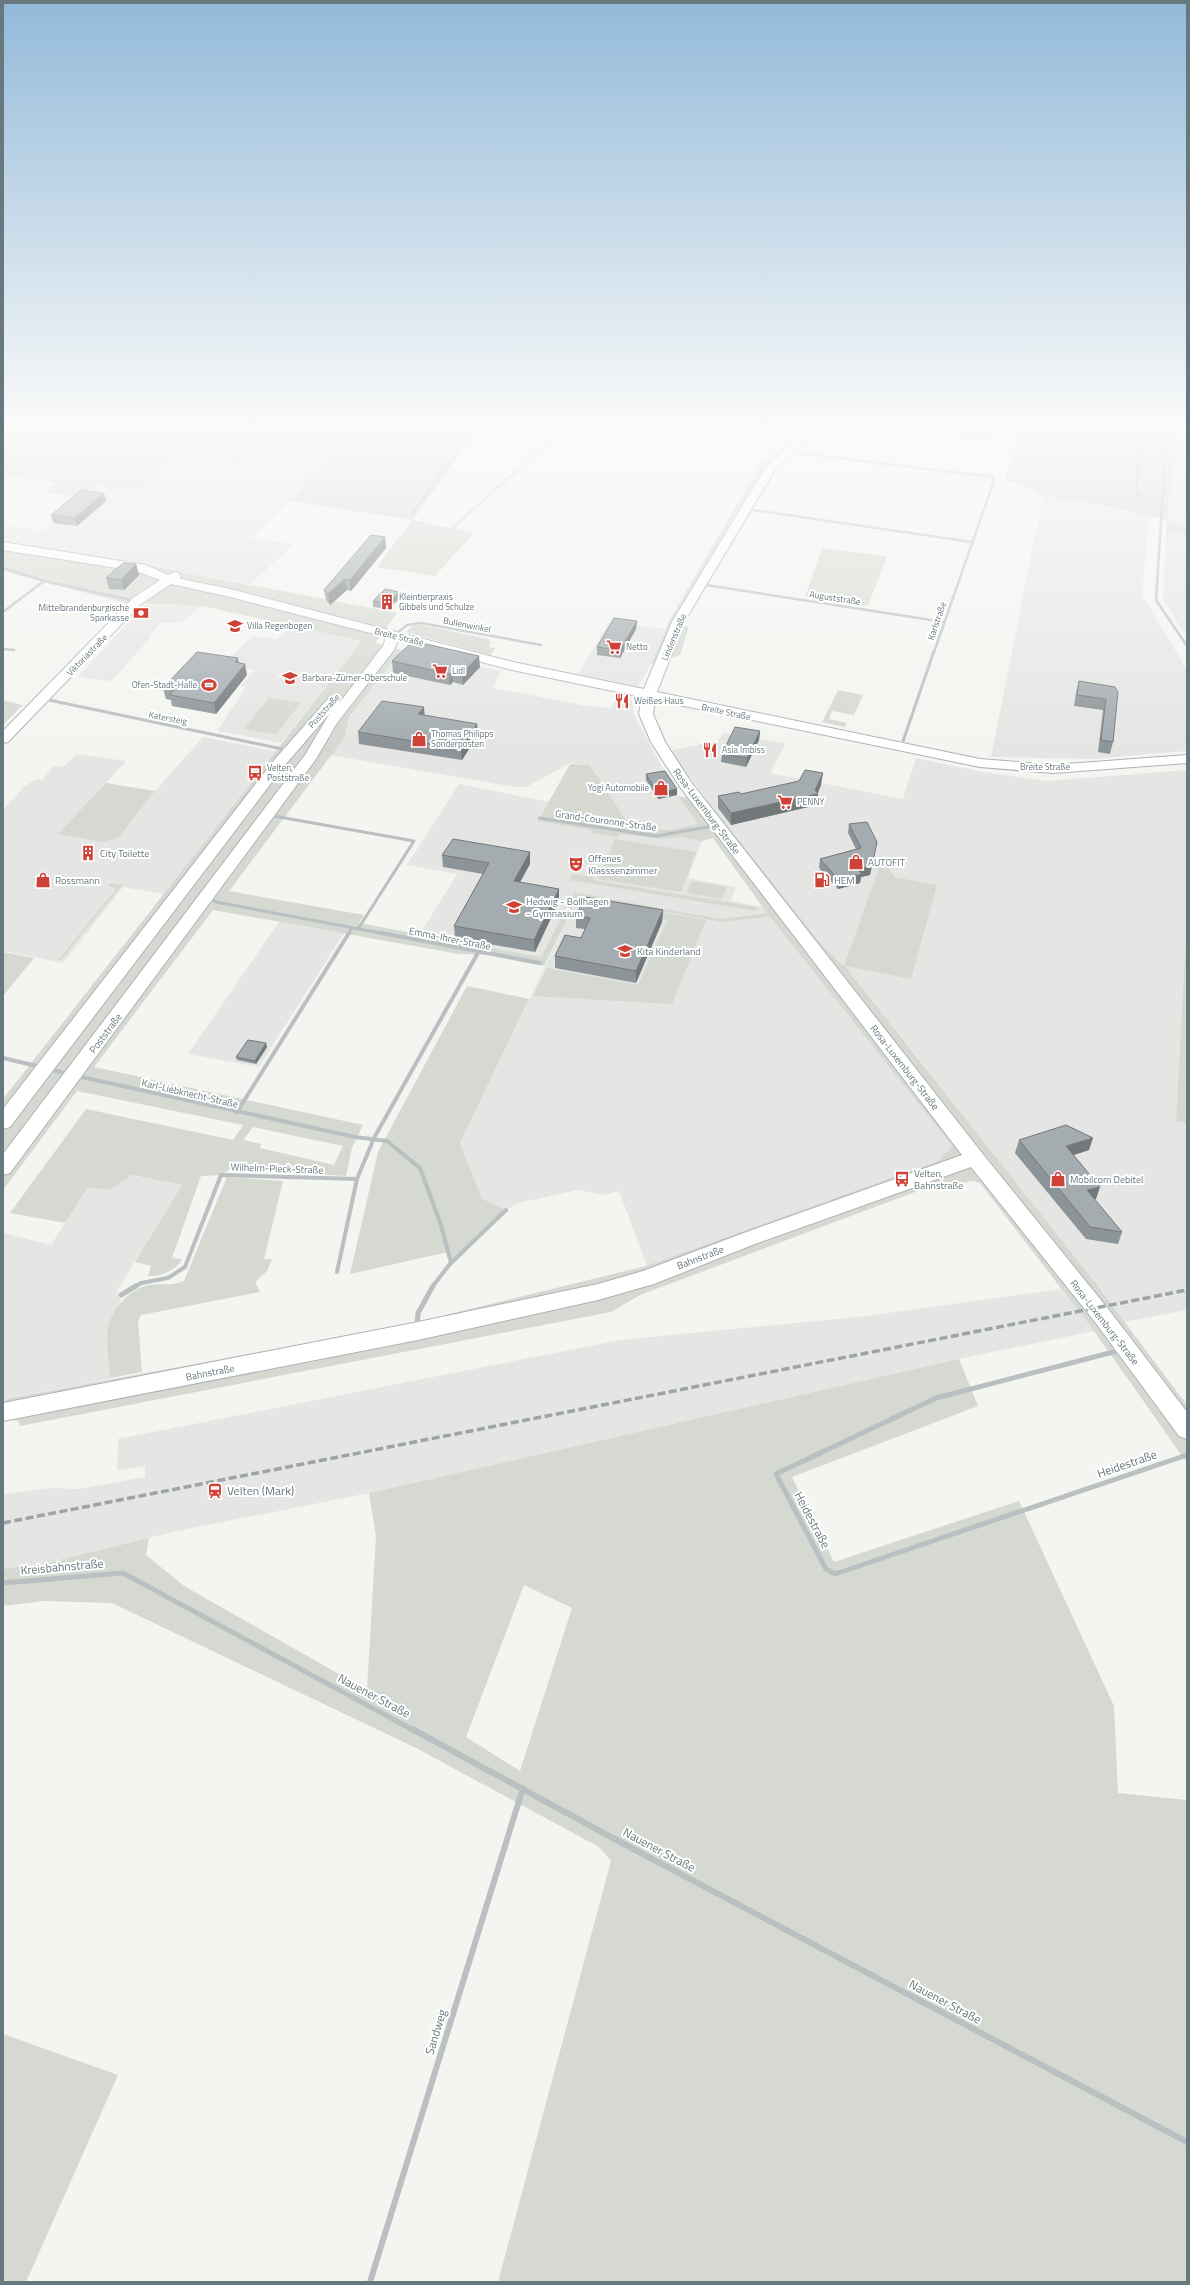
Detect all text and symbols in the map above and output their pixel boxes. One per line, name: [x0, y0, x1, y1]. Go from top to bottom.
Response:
street label: Auguststraße: [809, 587, 862, 608]
place label: Kleintierpraxis Gibbels und Schulze: [399, 590, 475, 613]
building icon: Kleintierpraxis Gibbels und Schulze: [378, 593, 396, 611]
street label: Karlstraße: [924, 600, 949, 642]
place label: Mittelbrandenburgische Sparkasse: [39, 601, 129, 624]
bank icon: Mittelbrandenburgische Sparkasse: [132, 604, 150, 622]
street label: Lindenstraße: [658, 611, 689, 662]
street label: Bullenwinkel: [442, 614, 492, 635]
school or university icon: Villa Regenbogen: [226, 617, 244, 635]
place label: Villa Regenbogen: [247, 619, 313, 632]
street label: Breite Straße: [373, 624, 425, 649]
street label: Viktoriastraße: [63, 631, 110, 678]
supermarket icon: Netto: [605, 638, 623, 656]
place label: Netto: [626, 640, 648, 653]
supermarket icon: Lidl: [431, 662, 449, 680]
place label: Lidl: [452, 664, 465, 677]
school or university icon: Barbara-Zürner-Oberschule: [281, 669, 299, 687]
place label: Barbara-Zürner-Oberschule: [302, 671, 407, 684]
sports icon: Ofen-Stadt-Halle: [200, 676, 218, 694]
place label: Ofen-Stadt-Halle: [132, 678, 197, 691]
street label: Poststraße: [305, 690, 343, 731]
restaurant icon: Weißes Haus: [613, 692, 631, 710]
place label: Weißes Haus: [634, 694, 684, 707]
street label: Breite Straße: [700, 700, 752, 723]
street label: Katersteig: [148, 707, 189, 728]
place label: Thomas Philipps Sonderposten: [431, 727, 493, 750]
shop icon: Thomas Philipps Sonderposten: [410, 730, 428, 748]
restaurant icon: Asia Imbiss: [701, 741, 719, 759]
place label: Asia Imbiss: [722, 743, 765, 756]
street label: Breite Straße: [1020, 760, 1070, 773]
place label: Velten, Poststraße: [267, 761, 310, 784]
bus stop icon: Velten, Poststraße: [246, 764, 264, 782]
street label: Rosa-Luxemburg-Straße: [669, 765, 744, 858]
shop icon: Yogi Automobile: [652, 779, 670, 797]
place label: Yogi Automobile: [588, 781, 649, 794]
supermarket icon: PENNY: [776, 793, 794, 811]
place label: PENNY: [797, 795, 824, 808]
street label: Grand-Couronne-Straße: [554, 806, 658, 835]
building icon: City Toilette: [79, 844, 97, 862]
place label: City Toilette: [100, 846, 149, 861]
place label: Offenes Klasssenzimmer: [588, 851, 658, 878]
shop icon: AUTOFIT: [847, 853, 865, 871]
theatre icon: Offenes Klasssenzimmer: [567, 855, 585, 873]
place label: AUTOFIT: [868, 855, 906, 870]
shop icon: Rossmann: [34, 871, 52, 889]
fuel station icon: HEM: [813, 871, 831, 889]
place label: Rossmann: [55, 873, 100, 888]
place label: HEM: [834, 873, 855, 888]
place label: Hedwig - Bollhagen - Gymnasium: [526, 894, 609, 921]
school or university icon: Hedwig - Bollhagen - Gymnasium: [505, 898, 523, 916]
street label: Emma-Ihrer-Straße: [408, 923, 492, 954]
school or university icon: Kita Kinderland: [616, 942, 634, 960]
place label: Kita Kinderland: [637, 944, 701, 959]
street label: Poststraße: [85, 1010, 125, 1056]
street label: Rosa-Luxemburg-Straße: [867, 1022, 943, 1113]
street label: Karl-Liebknecht-Straße: [140, 1075, 240, 1112]
street label: Wilhelm-Pieck-Straße: [230, 1159, 324, 1178]
place label: Velten, Bahnstraße: [914, 1166, 963, 1193]
bus stop icon: Velten, Bahnstraße: [893, 1170, 911, 1188]
shop icon: Mobilcom Debitel: [1049, 1170, 1067, 1188]
place label: Mobilcom Debitel: [1070, 1172, 1143, 1187]
street label: Bahnstraße: [674, 1242, 726, 1273]
street label: Rosa-Luxemburg-Straße: [1067, 1277, 1143, 1368]
street label: Bahnstraße: [184, 1360, 236, 1385]
street label: Heidestraße: [1094, 1444, 1159, 1483]
place label: Velten (Mark): [227, 1481, 294, 1500]
station icon: Velten (Mark): [206, 1482, 224, 1500]
street label: Heidestraße: [789, 1488, 835, 1552]
street label: Kreisbahnstraße: [20, 1553, 104, 1580]
street label: Nauener Straße: [335, 1668, 414, 1723]
street label: Nauener Straße: [620, 1822, 699, 1877]
street label: Nauener Straße: [906, 1974, 985, 2029]
street label: Sandweg: [420, 2007, 451, 2057]

